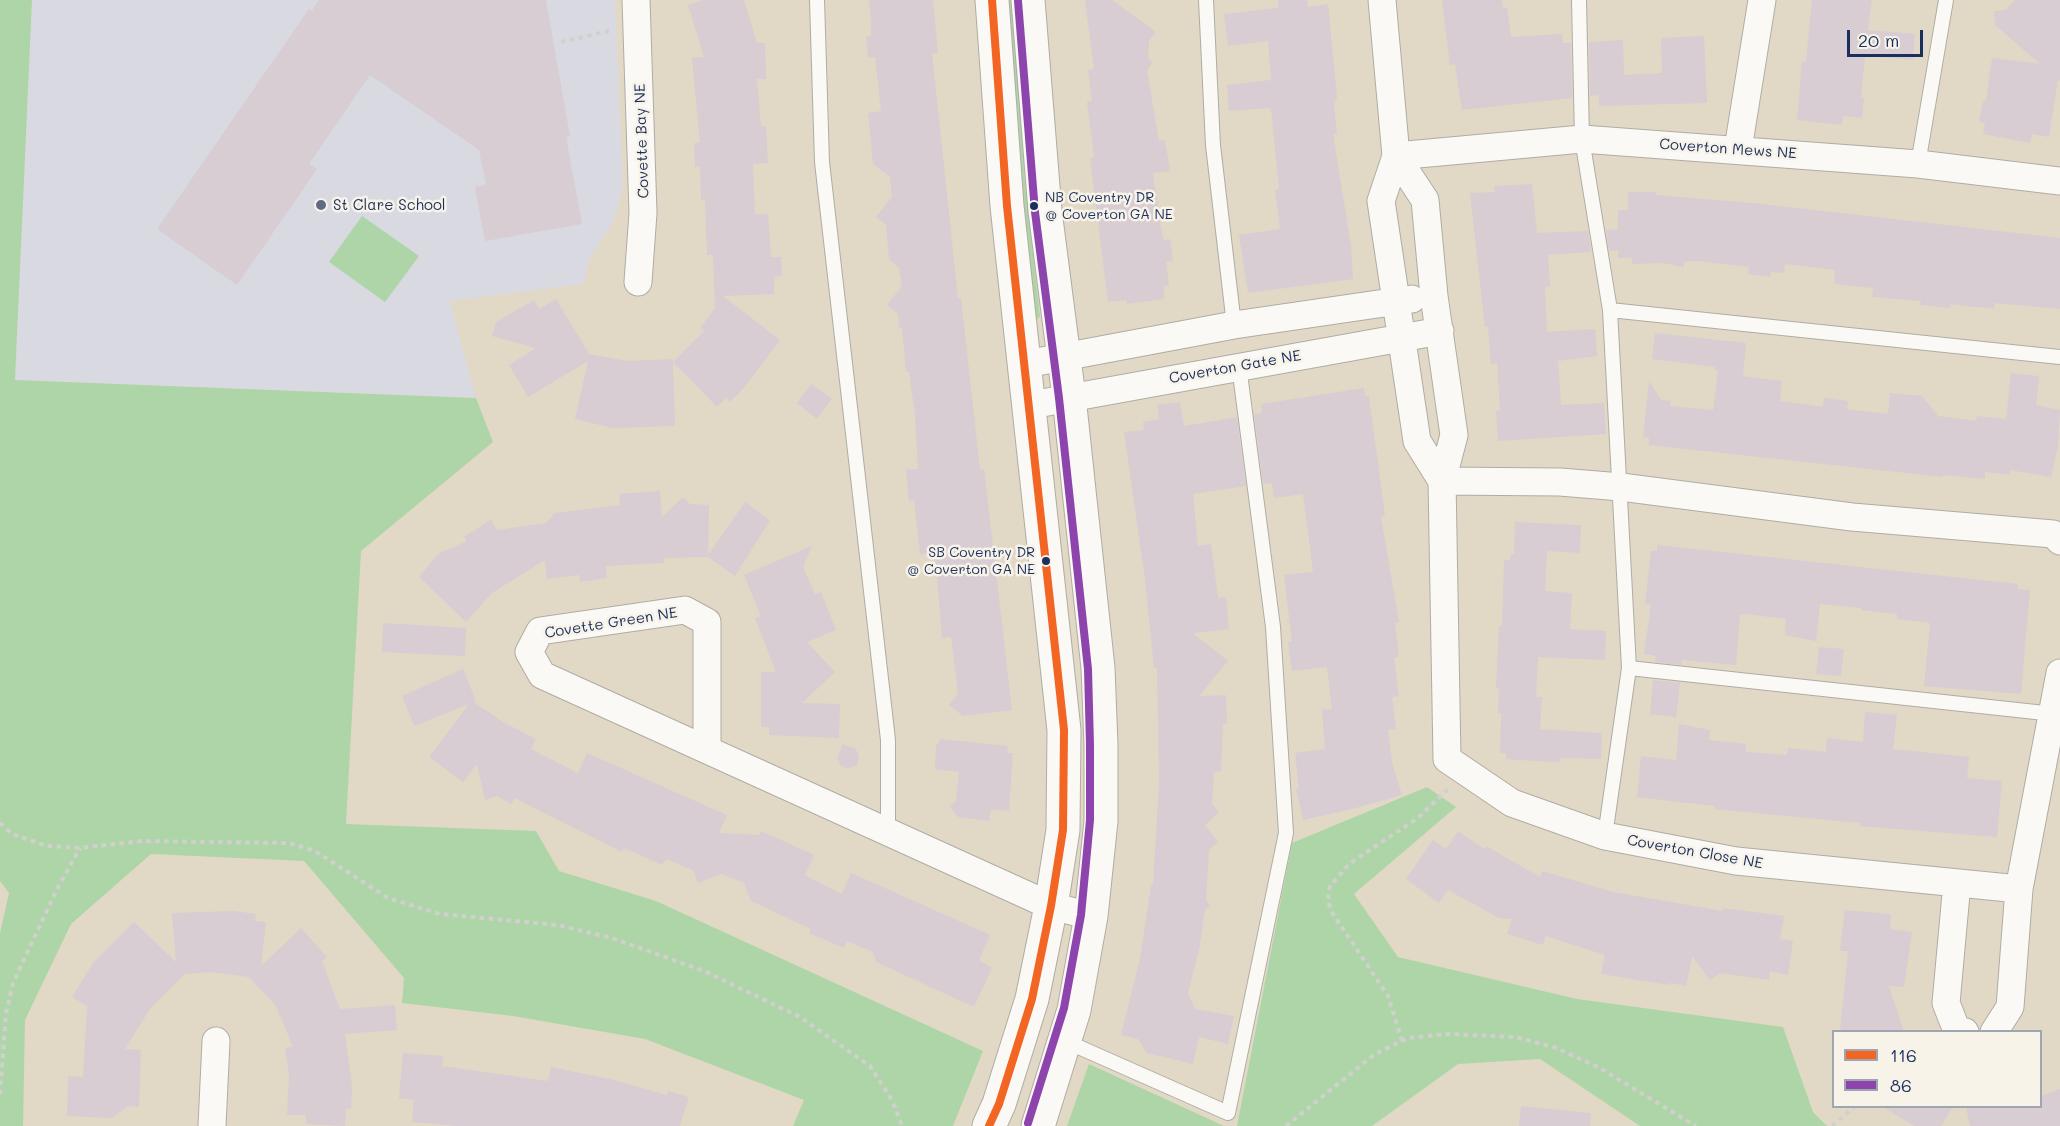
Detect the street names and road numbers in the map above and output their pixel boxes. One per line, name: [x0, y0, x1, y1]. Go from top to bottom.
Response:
street label: Covette Bay NE: [631, 83, 653, 199]
street label: Coverton Mews NE: [1659, 135, 1797, 163]
street label: Coverton Gate NE: [1168, 347, 1302, 387]
street label: Covette Green NE: [543, 604, 679, 642]
street label: Coverton Close NE: [1626, 831, 1764, 873]

